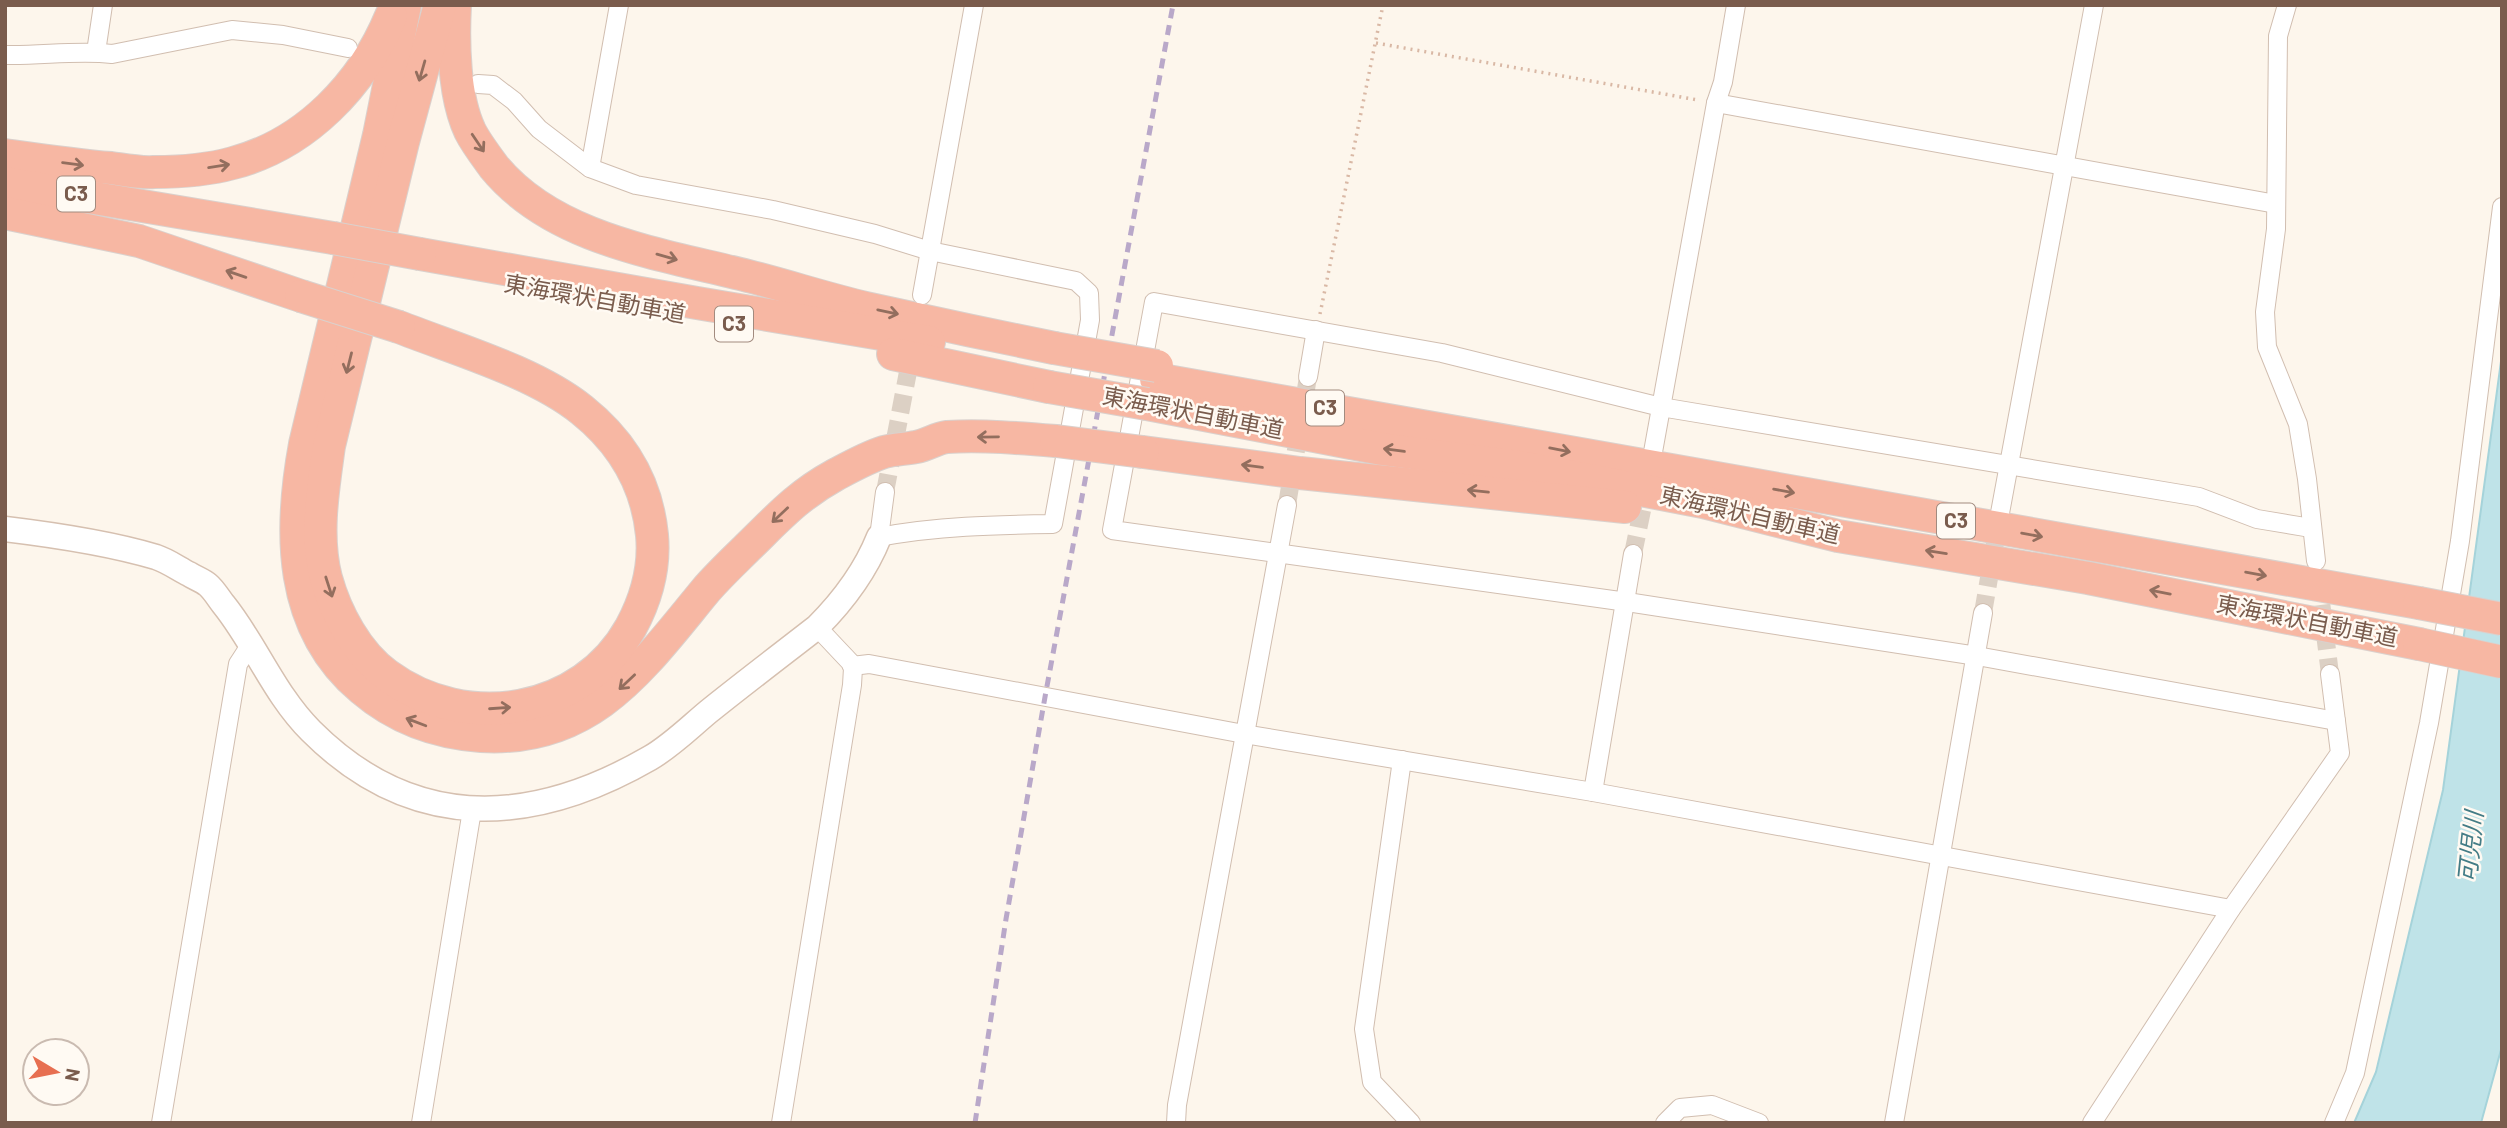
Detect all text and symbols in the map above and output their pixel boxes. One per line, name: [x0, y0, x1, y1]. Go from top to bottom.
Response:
one-way arrow: [415, 59, 428, 82]
one-way arrow: [471, 133, 485, 152]
one-way arrow: [61, 158, 84, 171]
one-way arrow: [207, 159, 229, 172]
road number: C3: [57, 176, 95, 212]
one-way arrow: [656, 252, 678, 265]
one-way arrow: [226, 267, 248, 279]
street label: 東海環状自動車道: [502, 268, 688, 328]
road number: C3: [715, 306, 753, 342]
one-way arrow: [876, 306, 899, 320]
one-way arrow: [342, 351, 355, 374]
street label: 東海環状自動車道: [1100, 381, 1286, 443]
road number: C3: [1306, 390, 1344, 426]
one-way arrow: [976, 430, 999, 444]
one-way arrow: [1548, 443, 1571, 457]
one-way arrow: [1383, 444, 1406, 457]
one-way arrow: [1241, 460, 1264, 473]
street label: 東海環状自動車道: [1657, 480, 1843, 548]
one-way arrow: [1468, 484, 1490, 497]
one-way arrow: [1772, 485, 1795, 498]
road number: C3: [1937, 504, 1975, 538]
one-way arrow: [772, 506, 789, 523]
one-way arrow: [2020, 529, 2043, 542]
one-way arrow: [1925, 545, 1948, 558]
one-way arrow: [2244, 568, 2267, 581]
one-way arrow: [324, 575, 336, 597]
one-way arrow: [2149, 585, 2172, 598]
street label: 東海環状自動車道: [2214, 589, 2400, 651]
one-way arrow: [618, 673, 635, 690]
one-way arrow: [488, 701, 511, 714]
one-way arrow: [405, 714, 427, 727]
water label: 可児川: [2451, 807, 2488, 884]
north arrow: [21, 1037, 91, 1107]
text: N: [61, 1067, 86, 1083]

